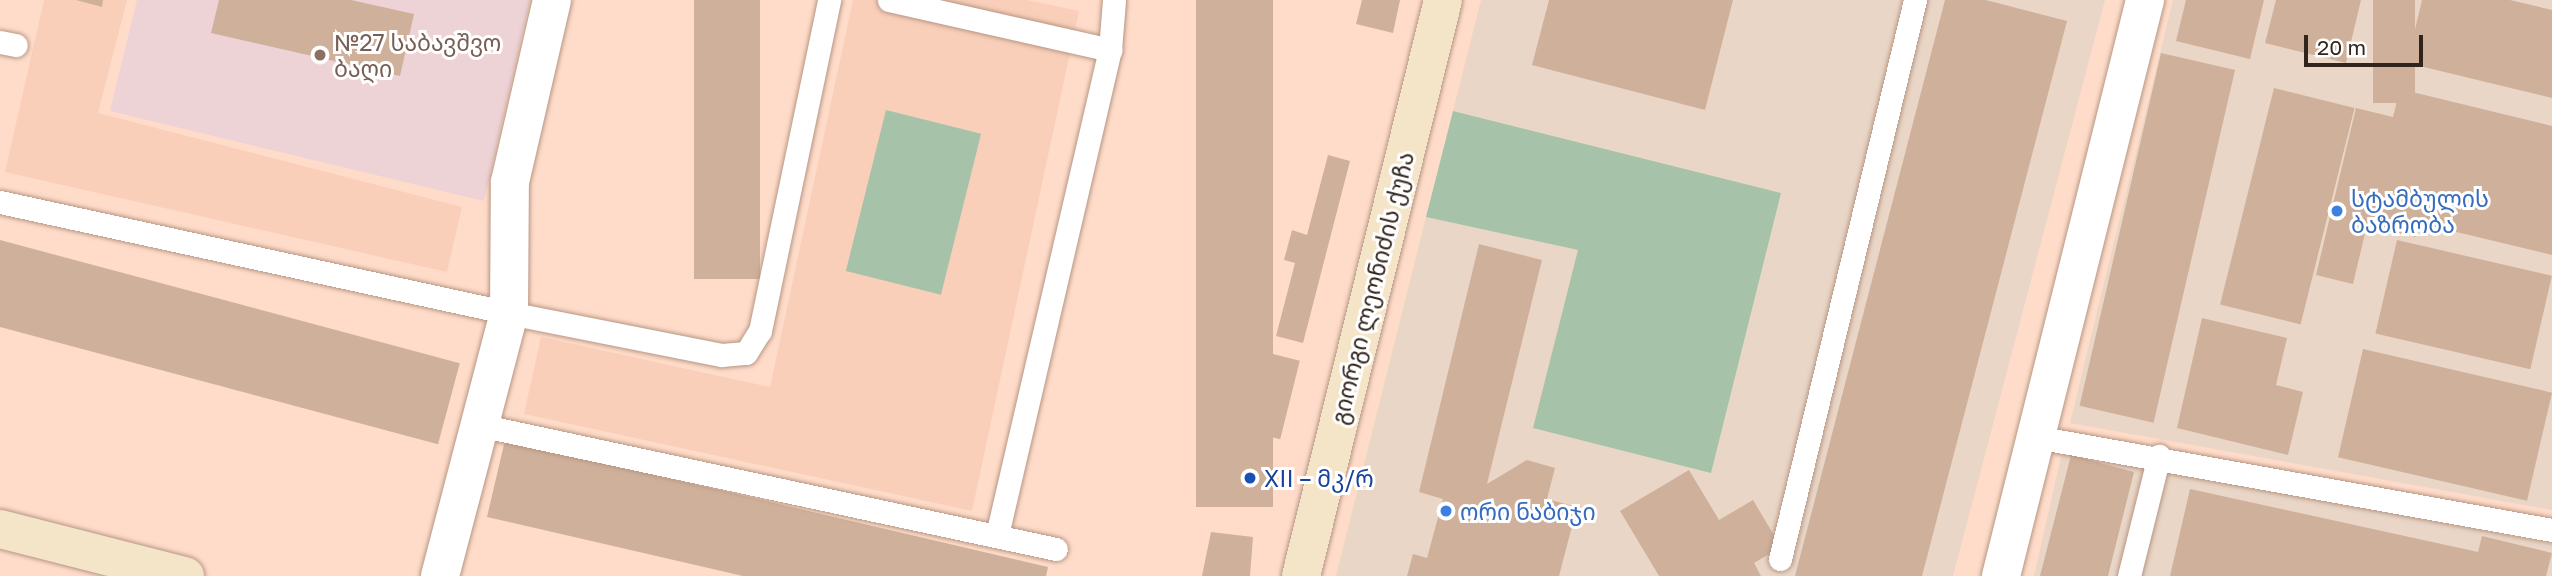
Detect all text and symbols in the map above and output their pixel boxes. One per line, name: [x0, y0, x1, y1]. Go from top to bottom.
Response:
scale bar: [2307, 21, 2426, 65]
place label: №27 საბავშვო ბაღი: [334, 28, 501, 82]
text: 20 m: [2317, 34, 2366, 60]
marker: №27 საბავშვო ბაღი: [312, 47, 328, 63]
street label: გიორგი ლეონიძის ქუჩა: [1325, 149, 1419, 427]
place label: სტამბულის ბაზრობა: [2351, 184, 2489, 238]
marker: სტამბულის ბაზრობა: [2329, 203, 2345, 219]
place label: XII – მკ/რ: [1264, 464, 1374, 492]
marker: XII – მკ/რ: [1242, 470, 1258, 486]
place label: ორი ნაბიჯი: [1460, 497, 1596, 525]
marker: ორი ნაბიჯი: [1438, 503, 1454, 519]

